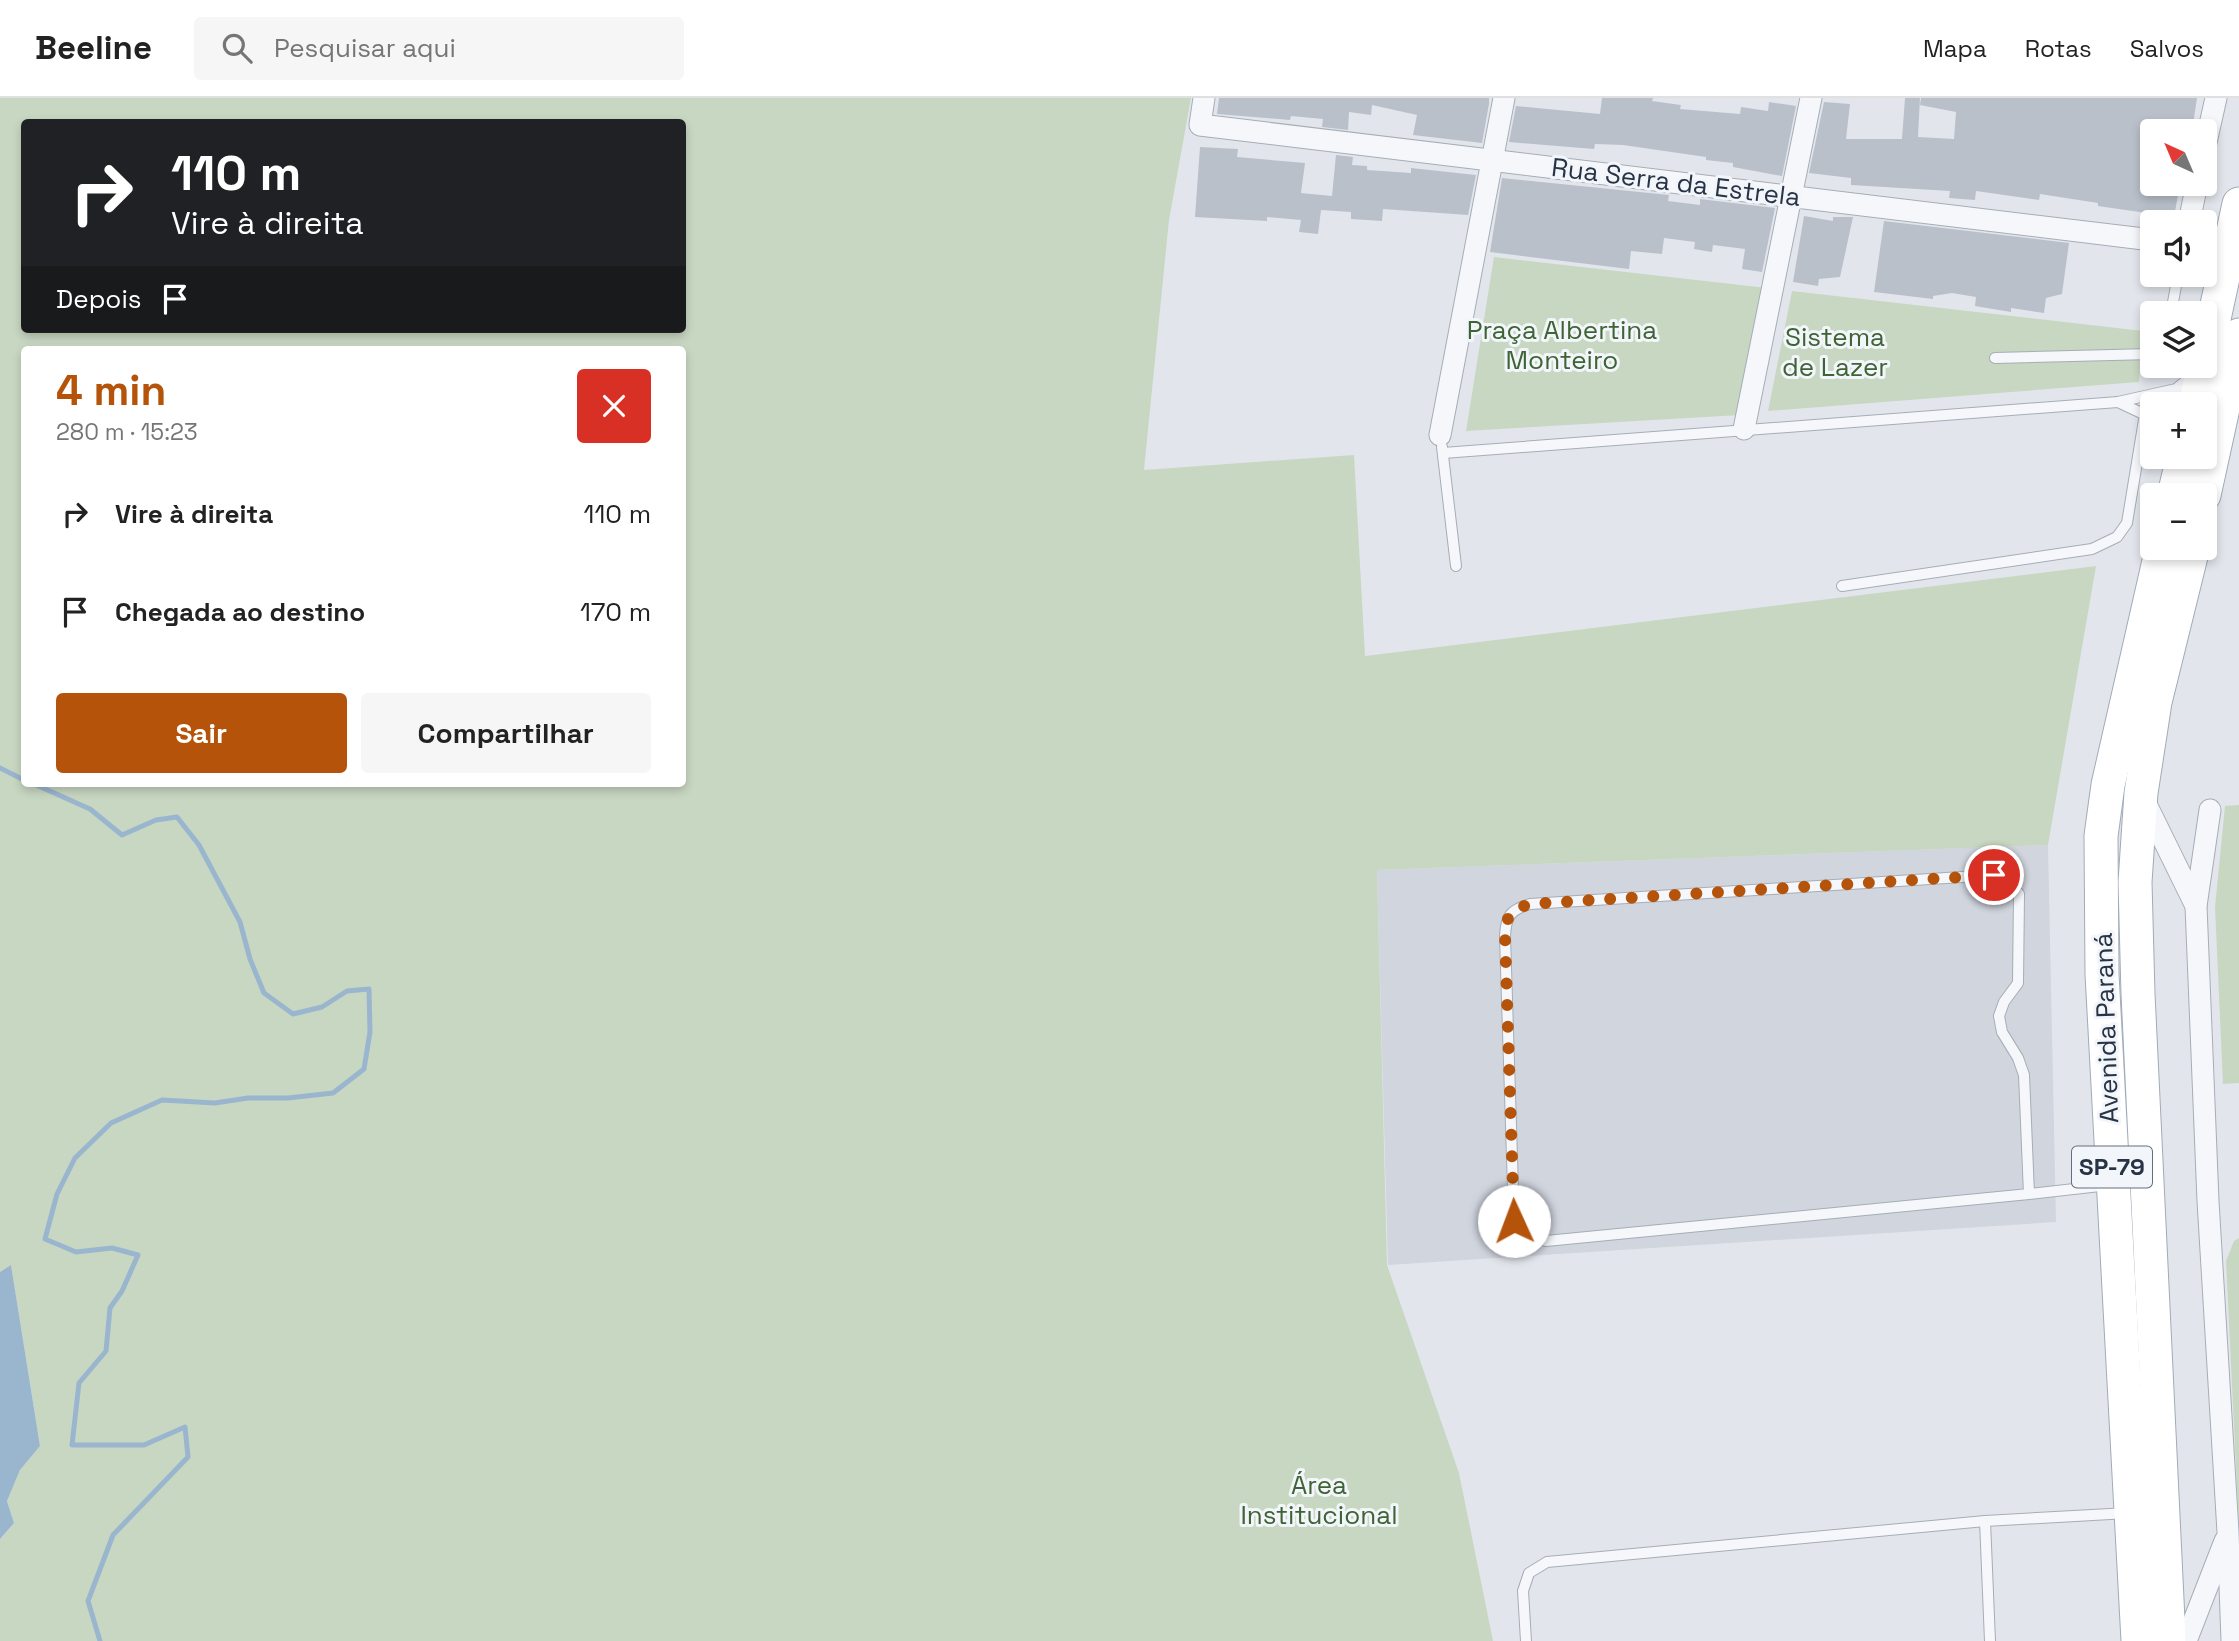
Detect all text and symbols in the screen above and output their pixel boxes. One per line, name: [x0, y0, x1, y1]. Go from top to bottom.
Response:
search box: [194, 17, 684, 80]
text: Beeline: [35, 27, 152, 69]
icon: search: [218, 29, 256, 67]
text: Pesquisar aqui: [274, 31, 456, 65]
text: Mapa: [1923, 33, 1987, 64]
text: Rotas: [2025, 33, 2092, 64]
text: Salvos: [2130, 33, 2204, 64]
north arrow: [2140, 119, 2217, 196]
map controls: [2140, 119, 2217, 560]
text: 110 m: [171, 142, 301, 204]
icon: right: [56, 147, 147, 238]
street label: Rua Serra da Estrela: [1550, 150, 1802, 214]
text: Vire à direita: [171, 203, 364, 243]
button: sound: [2140, 210, 2217, 287]
icon: arrive: [156, 280, 194, 318]
text: Depois: [56, 282, 142, 316]
button: layers: [2140, 301, 2217, 378]
park label: Praça Albertina Monteiro: [1467, 313, 1657, 377]
park label: Sistema de Lazer: [1782, 320, 1888, 384]
text: 4 min: [56, 364, 166, 417]
button: close: [577, 369, 651, 443]
button: +: [2140, 392, 2217, 469]
text: 280 m · 15:23: [56, 417, 198, 447]
button: −: [2140, 483, 2217, 560]
icon: right: [56, 495, 94, 533]
text: Vire à direita: [115, 497, 273, 531]
text: 110 m: [584, 497, 651, 531]
icon: arrive: [56, 593, 94, 631]
text: Chegada ao destino: [115, 595, 365, 629]
text: 170 m: [580, 595, 651, 629]
button: Sair: [56, 693, 347, 773]
button: Compartilhar: [361, 693, 651, 773]
pin: [1964, 845, 2024, 905]
icon: arrive: [1975, 856, 2013, 894]
street label: Avenida Paraná: [2086, 932, 2126, 1124]
road number: SP-79: [2072, 1147, 2152, 1188]
position arrow: [1477, 1184, 1551, 1258]
park label: Área Institucional: [1240, 1468, 1398, 1532]

